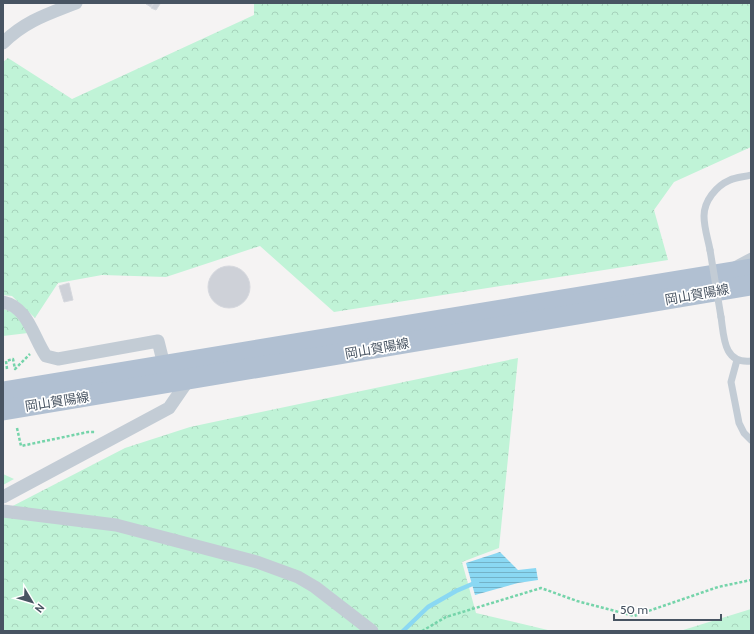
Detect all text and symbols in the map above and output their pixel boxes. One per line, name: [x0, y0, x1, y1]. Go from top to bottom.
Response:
street label: 岡山賀陽線: [664, 280, 730, 308]
street label: 岡山賀陽線: [344, 334, 410, 362]
street label: 岡山賀陽線: [24, 388, 90, 414]
north arrow: [12, 582, 52, 622]
scale bar: [614, 596, 721, 622]
text: N: [32, 601, 48, 616]
text: 50 m: [620, 602, 648, 617]

